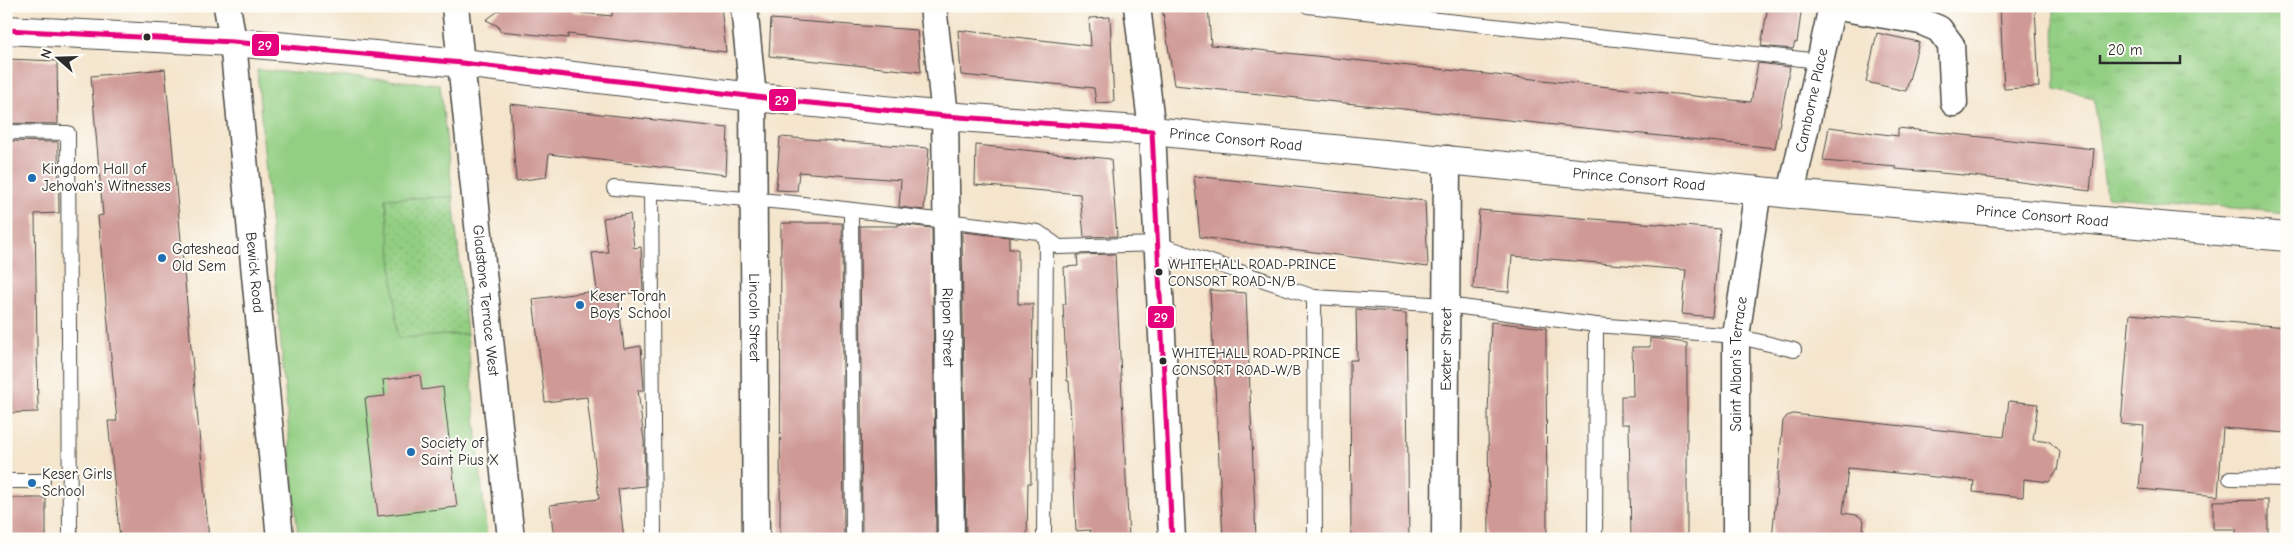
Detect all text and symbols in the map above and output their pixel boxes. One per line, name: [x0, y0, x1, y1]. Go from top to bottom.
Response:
north arrow: [32, 32, 82, 82]
unlabelled marker: [142, 32, 152, 42]
scale bar: [2100, 32, 2180, 64]
line badge: 29: [251, 33, 280, 57]
text: 29: [258, 37, 272, 54]
text: 20 m: [2108, 41, 2142, 59]
street label: Camborne Place: [1791, 46, 1832, 154]
text: N: [37, 47, 56, 61]
line badge: 29: [768, 88, 797, 112]
text: 29: [775, 92, 789, 109]
street label: Prince Consort Road: [1169, 124, 1303, 155]
place label: Kingdom Hall of Jehovah's Witnesses: [42, 160, 171, 195]
street label: Prince Consort Road: [1572, 164, 1706, 194]
marker: Kingdom Hall of Jehovah's Witnesses: [26, 172, 38, 184]
street label: Prince Consort Road: [1975, 201, 2109, 230]
street label: Gladstone Terrace West: [469, 224, 503, 378]
street label: Bewick Road: [242, 231, 268, 314]
place label: Gateshead Old Sem: [172, 240, 239, 275]
marker: Gateshead Old Sem: [156, 252, 168, 264]
place label: WHITEHALL ROAD-PRINCE CONSORT ROAD-N/B: [1168, 256, 1336, 290]
marker: WHITEHALL ROAD-PRINCE CONSORT ROAD-N/B: [1154, 267, 1164, 277]
street label: Lincoln Street: [745, 273, 764, 363]
place label: Keser Torah Boys' School: [590, 287, 671, 322]
street label: Ripon Street: [938, 288, 958, 368]
street label: Saint Alban's Terrace: [1727, 295, 1751, 432]
marker: Keser Torah Boys' School: [574, 299, 586, 311]
line badge: 29: [1147, 305, 1175, 329]
street label: Exeter Street: [1437, 307, 1455, 391]
text: 29: [1154, 309, 1168, 326]
place label: WHITEHALL ROAD-PRINCE CONSORT ROAD-W/B: [1172, 345, 1340, 379]
marker: WHITEHALL ROAD-PRINCE CONSORT ROAD-W/B: [1158, 356, 1168, 366]
place label: Society of Saint Pius X: [421, 434, 499, 469]
marker: Society of Saint Pius X: [405, 446, 417, 458]
place label: Keser Girls School: [42, 465, 112, 500]
marker: Keser Girls School: [26, 477, 38, 489]

